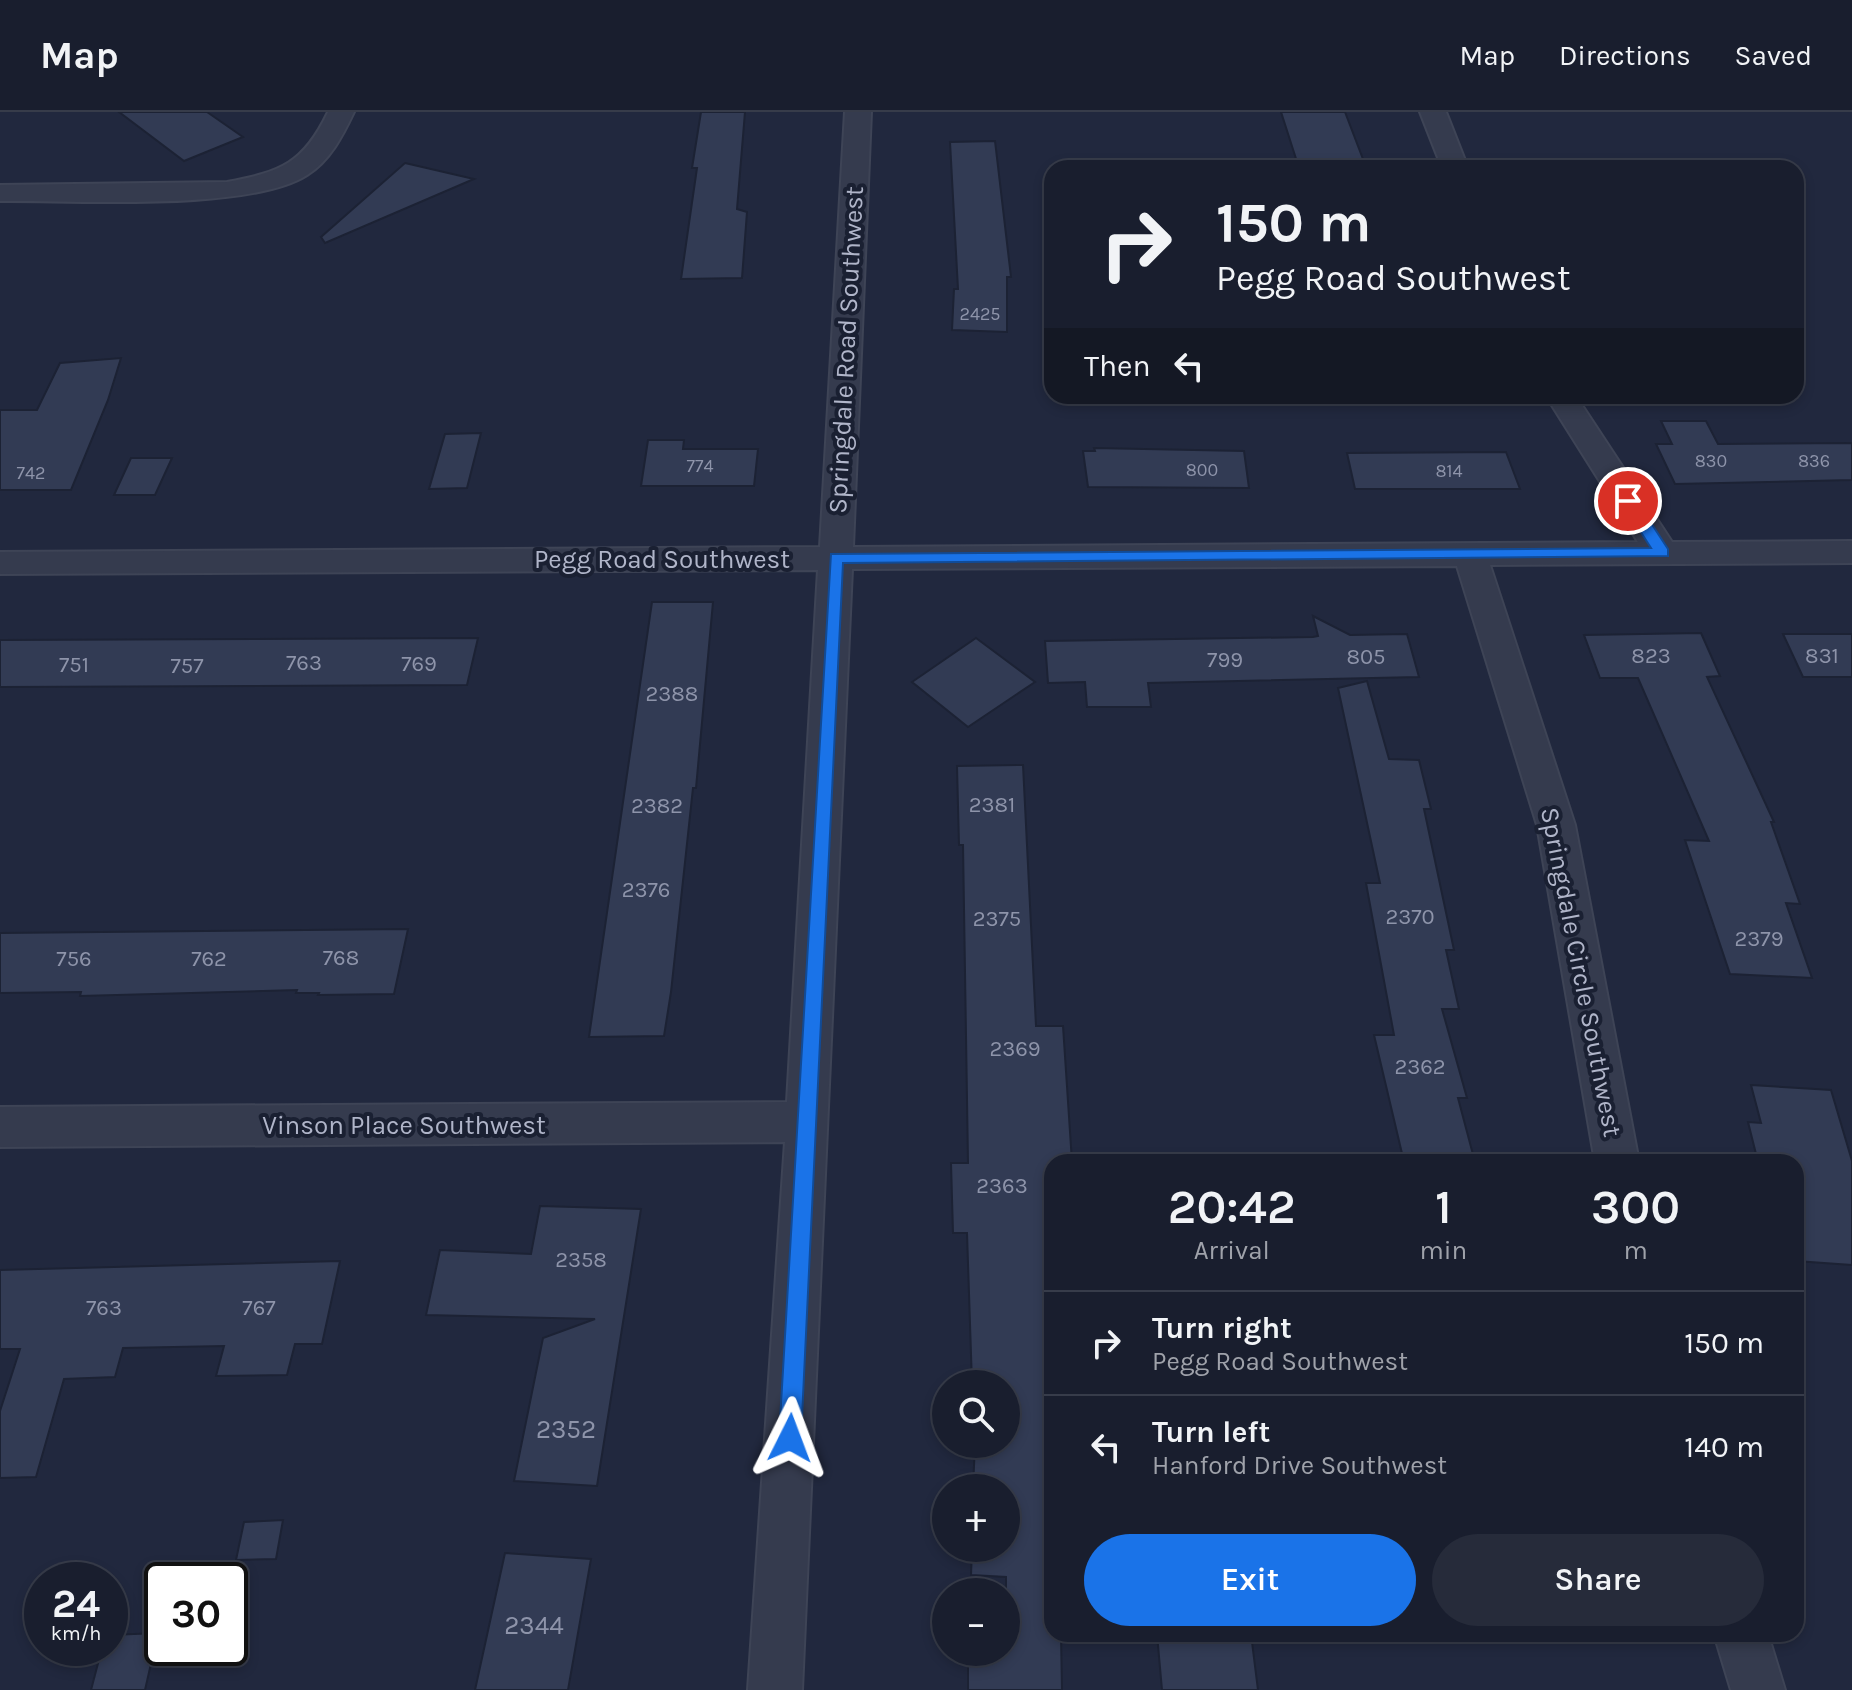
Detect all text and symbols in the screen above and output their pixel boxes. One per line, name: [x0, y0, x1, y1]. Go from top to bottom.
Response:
text: Map: [40, 33, 119, 78]
text: Map: [1460, 39, 1515, 72]
text: Directions: [1559, 39, 1691, 72]
text: Saved: [1735, 39, 1812, 72]
street label: Springdale Road Southwest: [822, 185, 870, 514]
text: 150 m: [1216, 190, 1371, 255]
icon: right: [1084, 192, 1188, 296]
text: Pegg Road Southwest: [1216, 257, 1571, 299]
house number: 2425: [959, 303, 1001, 325]
icon: left: [1167, 344, 1211, 388]
text: Then: [1084, 348, 1151, 384]
house number: 830: [1695, 450, 1727, 472]
house number: 836: [1798, 450, 1830, 472]
house number: 774: [687, 455, 713, 477]
house number: 800: [1186, 459, 1218, 481]
house number: 814: [1435, 460, 1463, 482]
house number: 742: [17, 462, 45, 484]
pin: [1594, 467, 1662, 535]
icon: arrive: [1606, 479, 1650, 523]
street label: Pegg Road Southwest: [534, 544, 790, 575]
house number: 823: [1631, 643, 1671, 669]
house number: 831: [1805, 643, 1839, 669]
house number: 805: [1347, 644, 1386, 670]
house number: 799: [1207, 647, 1243, 673]
house number: 763: [286, 650, 322, 676]
house number: 769: [401, 651, 437, 677]
house number: 751: [59, 652, 89, 678]
house number: 757: [170, 653, 204, 679]
house number: 2388: [646, 681, 698, 707]
house number: 2381: [969, 792, 1015, 818]
house number: 2382: [631, 793, 683, 819]
street label: Springdale Circle Southwest: [1534, 805, 1628, 1140]
house number: 2376: [622, 877, 670, 903]
house number: 2370: [1385, 904, 1435, 930]
house number: 2375: [973, 906, 1021, 932]
house number: 2379: [1735, 926, 1783, 952]
house number: 768: [323, 945, 359, 971]
house number: 756: [56, 946, 92, 972]
house number: 762: [191, 946, 227, 972]
house number: 2369: [989, 1036, 1041, 1062]
house number: 2362: [1394, 1054, 1446, 1080]
street label: Vinson Place Southwest: [262, 1110, 546, 1141]
house number: 2363: [976, 1173, 1028, 1199]
text: 20:42: [1168, 1179, 1296, 1235]
text: 1: [1435, 1179, 1452, 1235]
text: 300: [1591, 1179, 1680, 1235]
text: Arrival: [1194, 1235, 1270, 1266]
text: min: [1419, 1235, 1467, 1266]
text: m: [1623, 1235, 1648, 1266]
house number: 2358: [555, 1247, 607, 1273]
house number: 763: [86, 1295, 122, 1321]
house number: 767: [242, 1295, 276, 1321]
text: Turn right: [1152, 1310, 1292, 1346]
icon: right: [1084, 1321, 1128, 1365]
text: 150 m: [1684, 1325, 1764, 1361]
text: Pegg Road Southwest: [1152, 1346, 1408, 1377]
map controls: [932, 1370, 1020, 1666]
button: search: [932, 1370, 1020, 1458]
position arrow: [748, 1396, 832, 1480]
house number: 2352: [536, 1414, 596, 1445]
text: Turn left: [1152, 1414, 1270, 1450]
icon: left: [1084, 1425, 1128, 1469]
text: 140 m: [1684, 1429, 1764, 1465]
text: Hanford Drive Southwest: [1152, 1450, 1447, 1481]
button: +: [932, 1474, 1020, 1562]
button: Exit: [1084, 1534, 1416, 1626]
button: Share: [1432, 1534, 1764, 1626]
speed limit sign: 30: [144, 1562, 248, 1666]
button: −: [932, 1578, 1020, 1666]
text: 24: [52, 1580, 100, 1627]
house number: 2344: [504, 1610, 564, 1641]
text: km/h: [51, 1622, 101, 1645]

